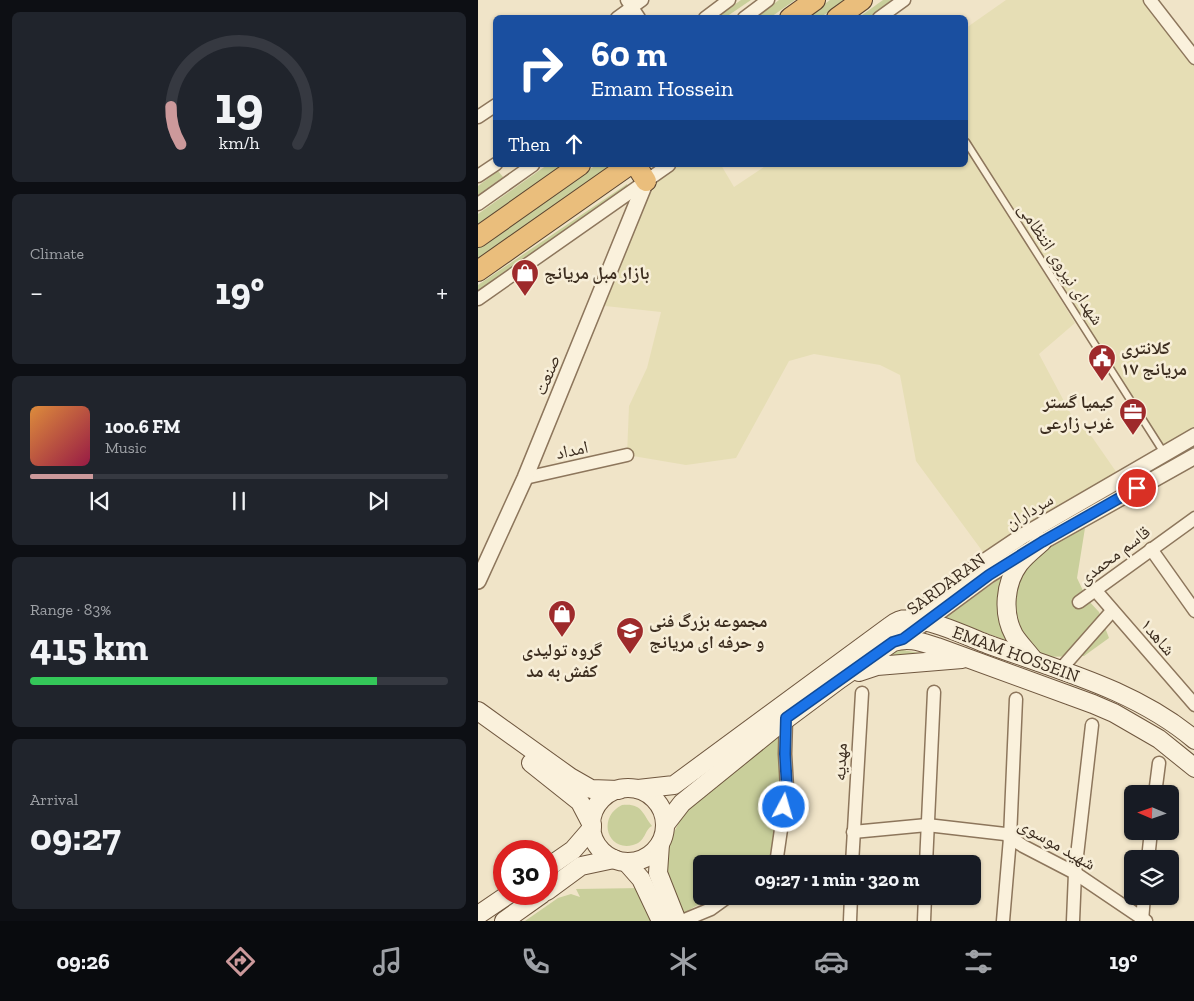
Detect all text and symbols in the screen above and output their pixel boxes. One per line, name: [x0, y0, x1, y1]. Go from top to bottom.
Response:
text: 60 m: [591, 33, 667, 75]
icon: right: [508, 35, 573, 100]
text: 19: [215, 74, 263, 136]
text: Emam Hossein: [591, 75, 733, 102]
icon: ahead: [560, 130, 588, 158]
text: km/h: [219, 132, 259, 154]
text: Then: [508, 133, 550, 156]
street label: شهدای نیروی انتظامی: [1013, 199, 1109, 329]
text: Climate: [30, 244, 84, 263]
shop icon: بازار مبل مریانج: [510, 258, 540, 297]
place label: بازار مبل مریانج: [544, 262, 649, 285]
text: 19°: [215, 268, 264, 314]
text: −: [30, 276, 43, 309]
text: +: [436, 276, 448, 309]
place label: کلانتری ۱۷ مریانج: [1121, 337, 1187, 381]
public building icon: کلانتری ۱۷ مریانج: [1087, 343, 1117, 382]
street label: صنعت: [529, 352, 565, 398]
place label: کیمیا گستر غرب زارعی: [1039, 391, 1114, 434]
office icon: کیمیا گستر غرب زارعی: [1118, 397, 1148, 436]
text: 100.6 FM: [105, 415, 180, 438]
street label: امداد: [554, 436, 590, 464]
text: Music: [105, 438, 147, 457]
pin: [1116, 467, 1158, 509]
icon: arrive: [1123, 474, 1151, 502]
icon: previous: [86, 487, 114, 515]
icon: pause: [225, 487, 253, 515]
icon: next: [364, 487, 392, 515]
street label: سرداران: [1001, 488, 1057, 534]
street label: قاسم محمدی: [1074, 521, 1155, 590]
street label: SARDARAN: [902, 548, 990, 620]
shop icon: گروه تولیدی کفش به مد: [547, 599, 577, 638]
text: Range · 83%: [30, 600, 111, 619]
place label: مجموعه بزرگ فنی و حرفه ای مریانج: [649, 610, 768, 654]
street label: شاهد۱: [1136, 614, 1180, 660]
school or university icon: مجموعه بزرگ فنی و حرفه ای مریانج: [615, 616, 645, 655]
street label: EMAM HOSSEIN: [950, 621, 1082, 687]
text: 415 km: [30, 624, 148, 670]
place label: گروه تولیدی کفش به مد: [522, 639, 602, 682]
street label: مهدیه: [828, 742, 852, 782]
position arrow: [757, 780, 809, 832]
north arrow: [1124, 785, 1179, 840]
map controls: [1124, 785, 1179, 905]
text: Arrival: [30, 790, 78, 809]
street label: شهید موسوی: [1014, 813, 1100, 875]
text: 09:27: [30, 814, 121, 860]
speed limit sign: 30: [493, 840, 558, 905]
button: layers: [1124, 850, 1179, 905]
text: 09:27 · 1 min · 320 m: [755, 868, 919, 891]
icon: directions: [223, 944, 258, 979]
icon: music: [370, 944, 405, 979]
icon: phone: [518, 944, 553, 979]
icon: climate: [666, 944, 701, 979]
icon: car: [814, 944, 849, 979]
icon: filters: [961, 944, 996, 979]
text: 09:26: [56, 948, 110, 975]
text: 19°: [1109, 948, 1138, 975]

